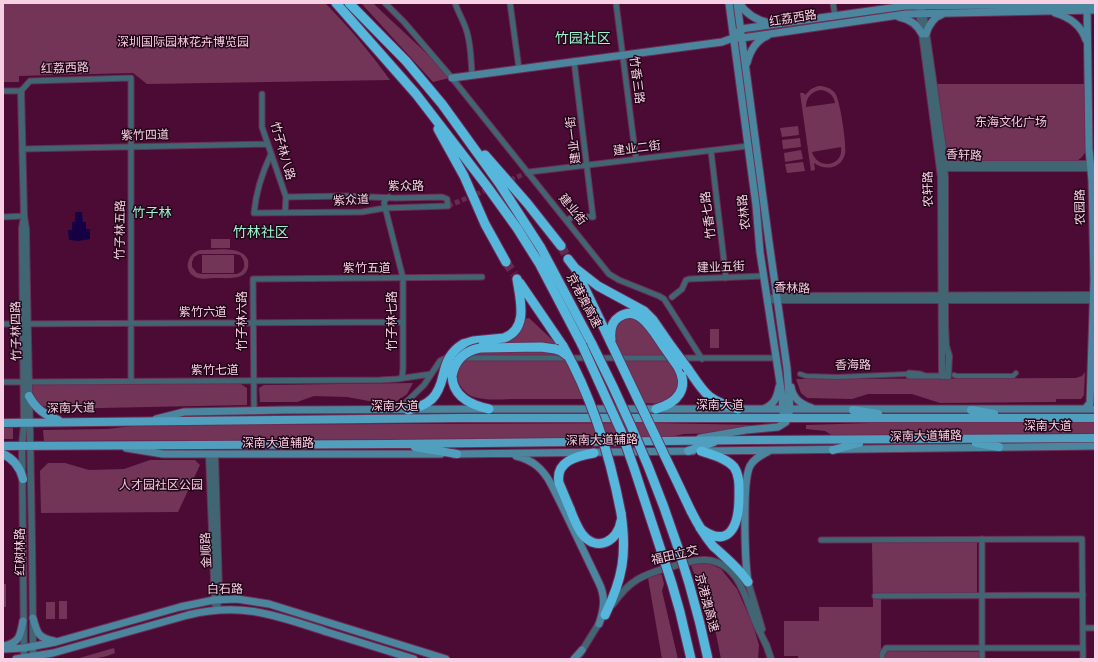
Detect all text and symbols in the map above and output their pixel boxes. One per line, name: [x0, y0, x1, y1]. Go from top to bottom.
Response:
street label: 红荔西路: [768, 8, 818, 30]
district label: 竹园社区: [555, 31, 611, 47]
park label: 深圳国际园林花卉博览园: [117, 36, 249, 50]
street label: 竹香三路: [626, 55, 646, 105]
street label: 红荔西路: [41, 61, 89, 77]
street label: 建业一街: [564, 115, 584, 165]
park label: 东海文化广场: [975, 116, 1047, 130]
street label: 竹子林八路: [267, 120, 297, 182]
street label: 紫竹四道: [121, 128, 169, 144]
street label: 建业二街: [612, 139, 662, 159]
street label: 香轩路: [946, 148, 982, 164]
street label: 农轩路: [921, 171, 937, 207]
street label: 紫众路: [388, 180, 424, 194]
street label: 农园路: [1073, 189, 1089, 225]
street label: 竹香七路: [699, 190, 719, 240]
street label: 建业街: [555, 191, 589, 229]
street label: 紫众道: [333, 193, 369, 209]
street label: 农林路: [736, 193, 754, 231]
street label: 竹子林五路: [113, 200, 129, 260]
district label: 竹子林: [133, 206, 171, 222]
district label: 竹林社区: [233, 225, 289, 241]
street label: 建业五街: [697, 260, 745, 276]
street label: 紫竹五道: [343, 262, 391, 276]
street label: 京港澳高速: [563, 271, 603, 331]
street label: 香林路: [774, 281, 810, 297]
street label: 竹子林六路: [236, 291, 250, 351]
street label: 竹子林七路: [386, 291, 400, 351]
street label: 竹子林四路: [9, 301, 25, 361]
street label: 紫竹六道: [179, 306, 227, 320]
street label: 香海路: [835, 358, 871, 374]
street label: 紫竹七道: [191, 364, 239, 378]
street label: 深南大道: [696, 399, 744, 413]
street label: 深南大道: [371, 400, 419, 414]
street label: 深南大道: [47, 401, 95, 417]
street label: 深南大道: [1024, 420, 1072, 434]
street label: 深南大道辅路: [890, 429, 962, 445]
street label: 深南大道辅路: [566, 433, 638, 449]
street label: 深南大道辅路: [242, 437, 314, 451]
park label: 人才园社区公园: [119, 479, 203, 493]
street label: 红树林路: [14, 528, 28, 576]
street label: 金顺路: [199, 532, 215, 568]
street label: 福田立交: [650, 544, 700, 568]
street label: 京港澳高速: [691, 572, 721, 634]
street label: 白石路: [207, 582, 243, 598]

